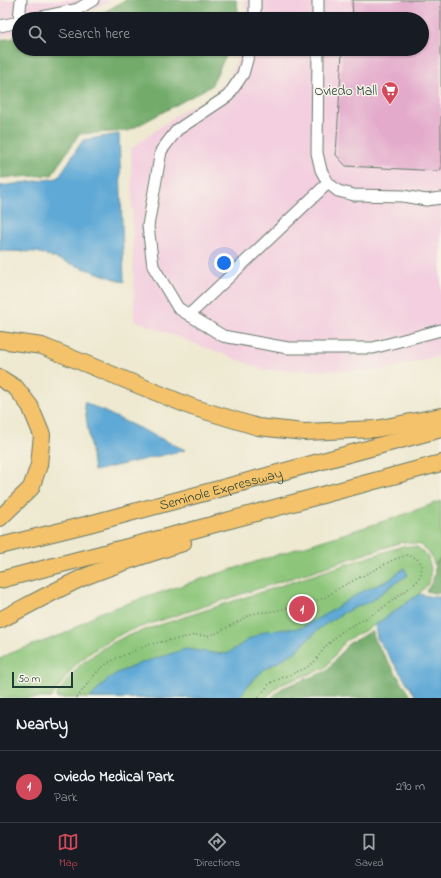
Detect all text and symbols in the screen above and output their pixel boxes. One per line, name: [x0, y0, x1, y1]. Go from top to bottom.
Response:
search box: [12, 12, 429, 56]
icon: search: [26, 23, 48, 45]
text: Search here: [58, 23, 130, 45]
supermarket icon: Oviedo Mall: [380, 80, 400, 105]
place label: Oviedo Mall: [314, 81, 377, 102]
your location: [214, 253, 234, 273]
street label: Seminole Expressway: [157, 463, 285, 517]
pin: 1: [289, 594, 315, 624]
scale bar: [12, 670, 73, 689]
text: 50 m: [18, 671, 40, 687]
text: Nearby: [16, 712, 68, 737]
text: Oviedo Medical Park: [54, 766, 174, 788]
text: 1: [27, 777, 31, 796]
text: 290 m: [396, 777, 425, 796]
text: Park: [54, 788, 78, 807]
tab: Map: [57, 831, 79, 871]
tab: Directions: [194, 831, 240, 871]
tab: Saved: [355, 831, 384, 871]

